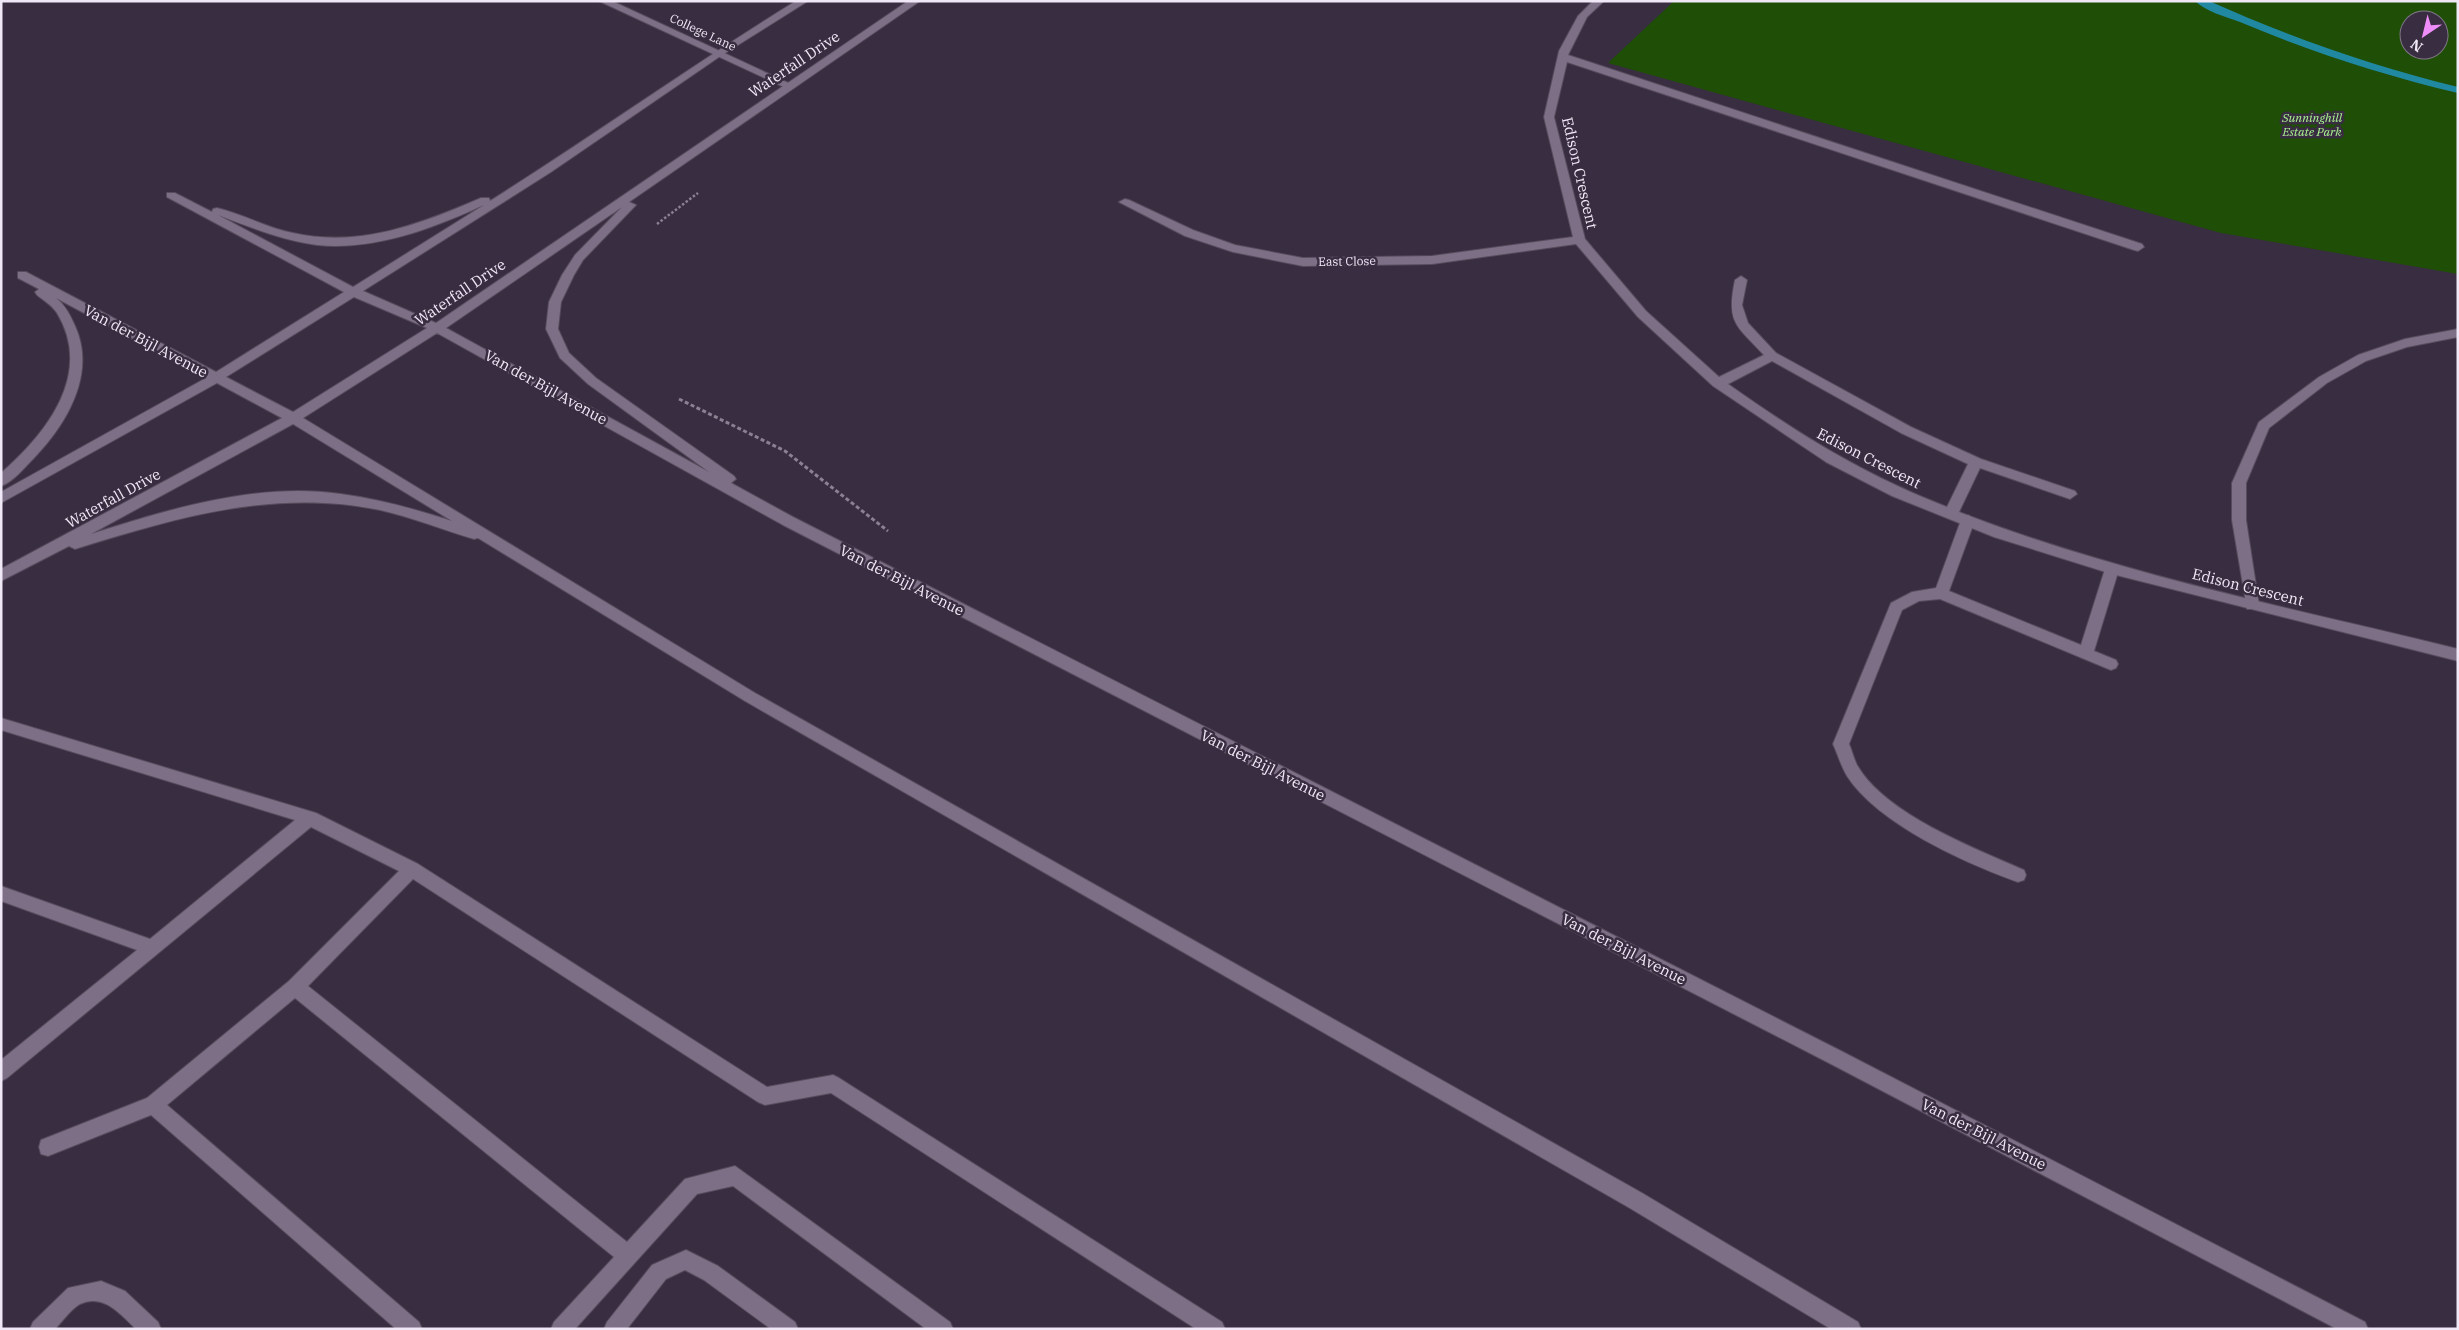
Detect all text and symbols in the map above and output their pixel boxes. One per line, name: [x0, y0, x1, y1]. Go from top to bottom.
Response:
street label: College Lane: [667, 10, 739, 54]
north arrow: [2399, 10, 2449, 60]
street label: Waterfall Drive: [745, 27, 843, 101]
text: N: [2407, 35, 2426, 56]
park label: Sunninghill Estate Park: [2281, 110, 2343, 139]
street label: Edison Crescent: [1558, 115, 1602, 231]
street label: East Close: [1318, 253, 1376, 269]
street label: Waterfall Drive: [411, 255, 509, 329]
street label: Van der Bijl Avenue: [81, 300, 211, 382]
street label: Van der Bijl Avenue: [481, 345, 611, 429]
street label: Edison Crescent: [1814, 424, 1924, 492]
street label: Waterfall Drive: [62, 464, 164, 532]
street label: Van der Bijl Avenue: [836, 540, 968, 620]
street label: Edison Crescent: [2190, 564, 2306, 610]
street label: Van der Bijl Avenue: [1197, 725, 1329, 805]
street label: Van der Bijl Avenue: [1558, 909, 1690, 989]
street label: Van der Bijl Avenue: [1918, 1094, 2050, 1174]

